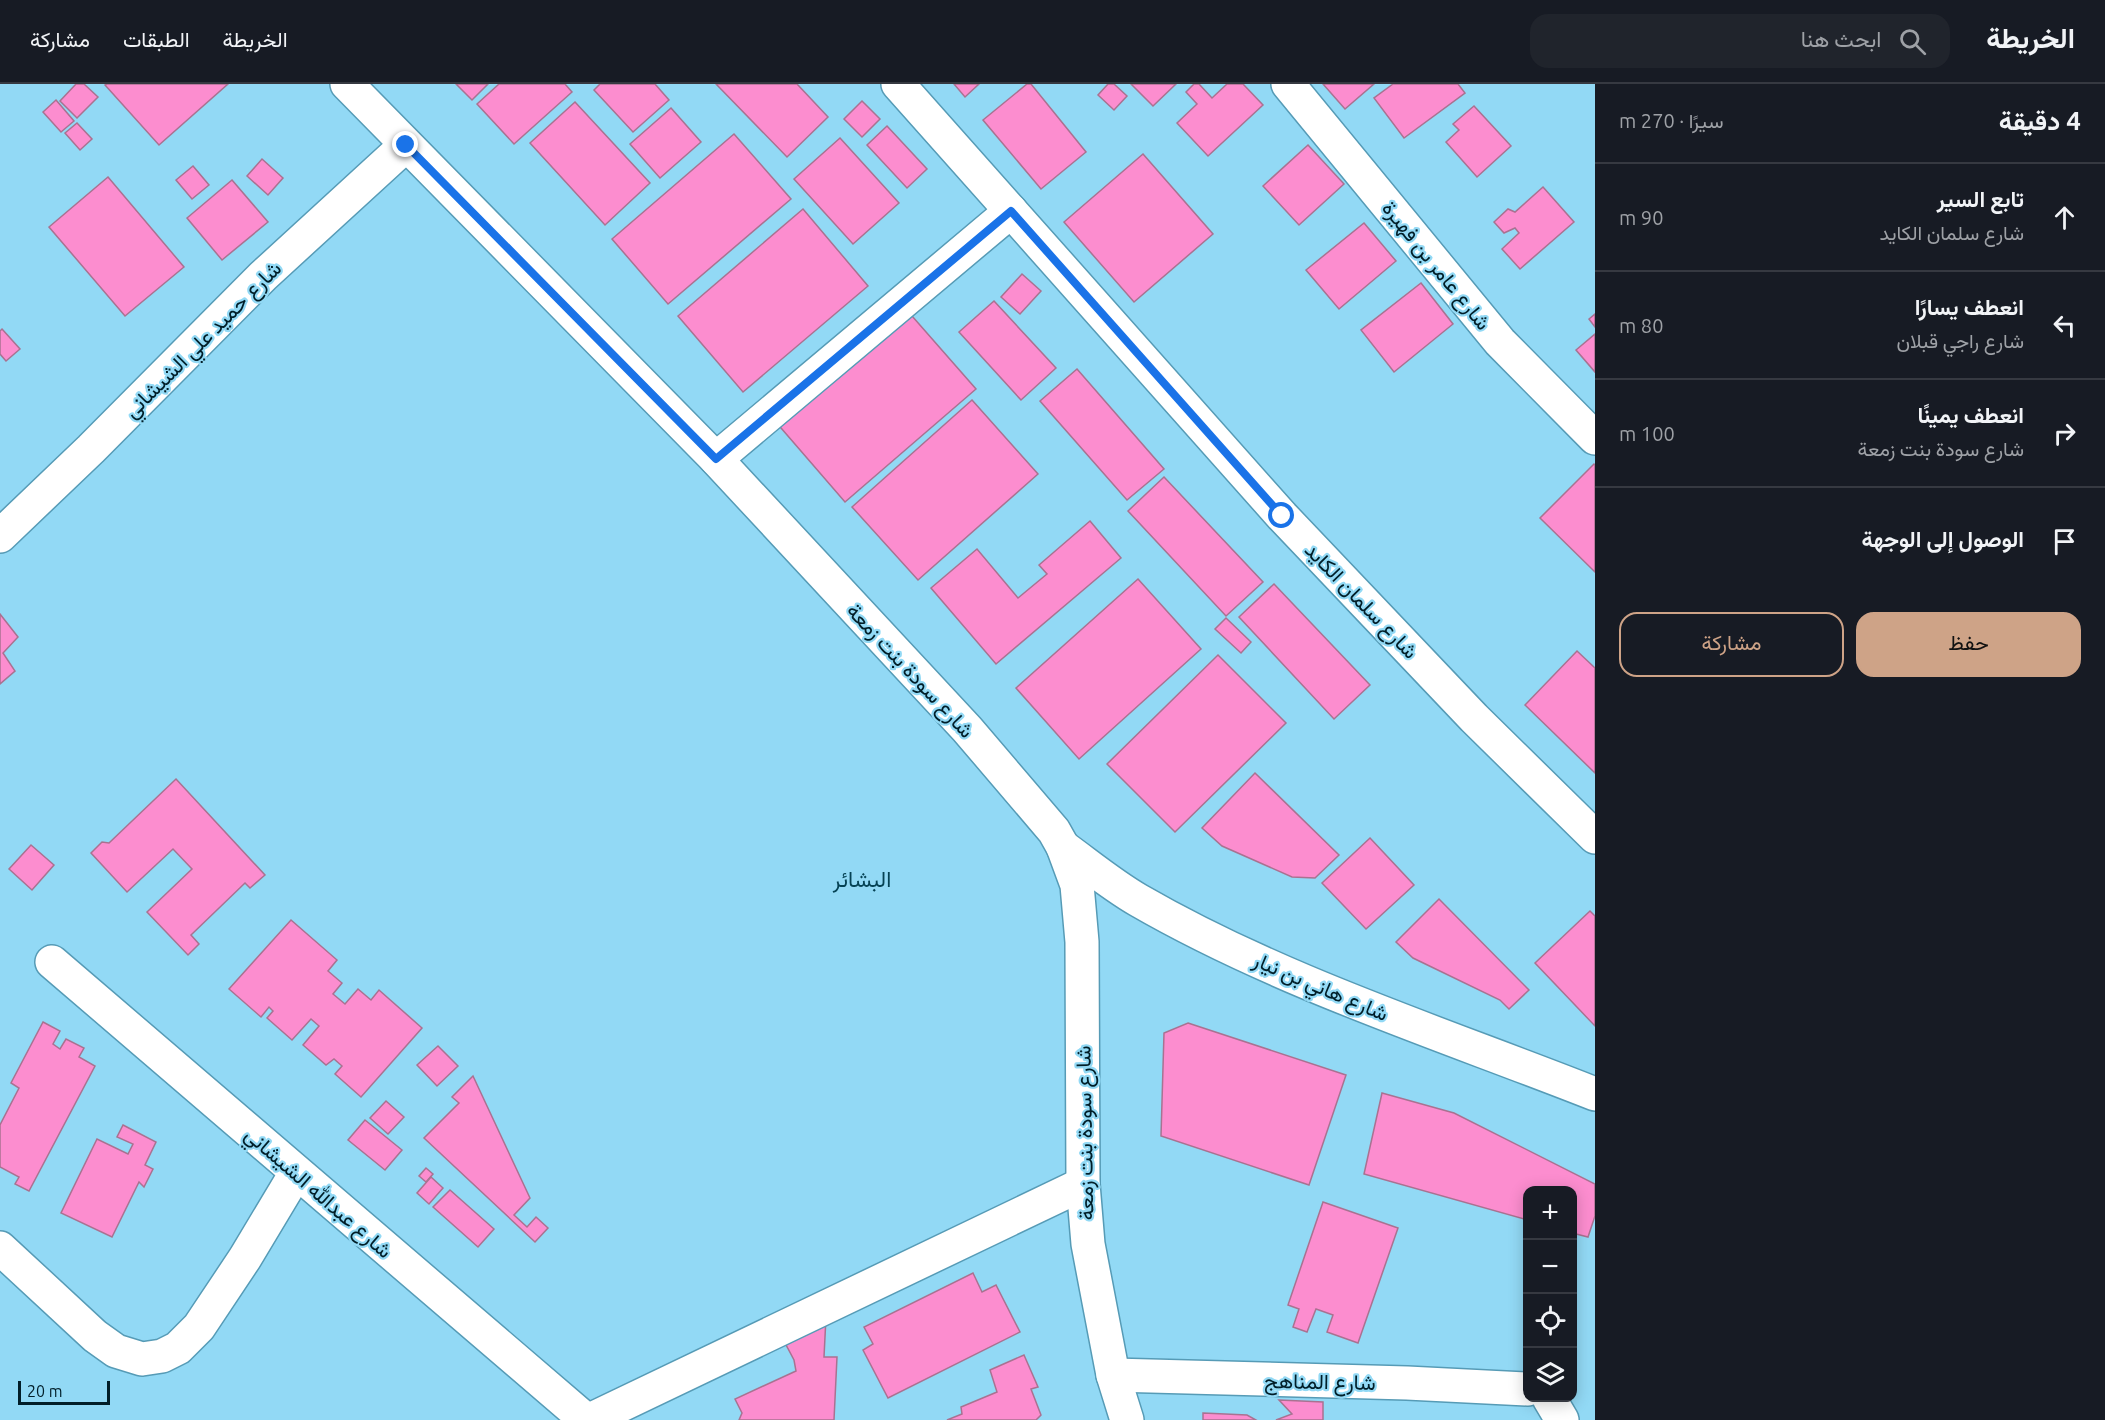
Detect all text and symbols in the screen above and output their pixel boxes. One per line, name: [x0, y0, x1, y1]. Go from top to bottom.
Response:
search box: [1530, 14, 1950, 68]
text: الخريطة: [1986, 22, 2075, 53]
icon: search: [1896, 25, 1929, 58]
text: ابحث هنا: [1801, 26, 1881, 51]
text: مشاركة: [30, 27, 90, 51]
text: الطبقات: [123, 27, 190, 51]
text: الخريطة: [223, 27, 288, 51]
text: 4 دقيقة: [1999, 106, 2081, 135]
text: سيرًا · 270 m: [1619, 109, 1724, 132]
route end: [392, 131, 418, 157]
text: تابع السير: [1937, 186, 2024, 211]
street label: شارع عامر بن فهيرة: [1375, 196, 1496, 336]
icon: ahead: [2048, 201, 2081, 234]
text: 90 m: [1619, 206, 1663, 229]
text: شارع سلمان الكايد: [1880, 221, 2024, 244]
street label: شارع حميد علي الشيشاني: [119, 256, 290, 427]
text: انعطف يسارًا: [1915, 294, 2024, 319]
icon: left: [2048, 309, 2081, 342]
text: 80 m: [1619, 314, 1663, 337]
text: شارع راجي قبلان: [1896, 329, 2024, 352]
text: انعطف يمينًا: [1917, 402, 2024, 427]
icon: right: [2048, 417, 2081, 450]
text: 100 m: [1619, 422, 1675, 445]
text: شارع سودة بنت زمعة: [1857, 437, 2024, 460]
route start: [1268, 502, 1294, 528]
icon: arrive: [2048, 525, 2081, 558]
text: الوصول إلى الوجهة: [1861, 526, 2024, 551]
street label: شارع سلمان الكايد: [1299, 537, 1423, 665]
street label: شارع سودة بنت زمعة: [840, 598, 979, 744]
button: مشاركة: [1619, 612, 1844, 677]
button: حفظ: [1856, 612, 2081, 677]
district label: البشائر: [832, 866, 891, 893]
street label: شارع هاني بن نيار: [1247, 946, 1392, 1031]
street label: شارع سودة بنت زمعة: [1070, 1045, 1101, 1221]
street label: شارع عبدالله الشيشاني: [237, 1122, 397, 1267]
map controls: [1523, 1186, 1577, 1402]
button: +: [1523, 1186, 1577, 1240]
button: −: [1523, 1240, 1577, 1294]
button: locate: [1523, 1294, 1577, 1348]
button: layers: [1523, 1348, 1577, 1402]
street label: شارع المناهج: [1264, 1368, 1376, 1397]
scale bar: [18, 1378, 110, 1406]
text: 20 m: [27, 1382, 63, 1400]

